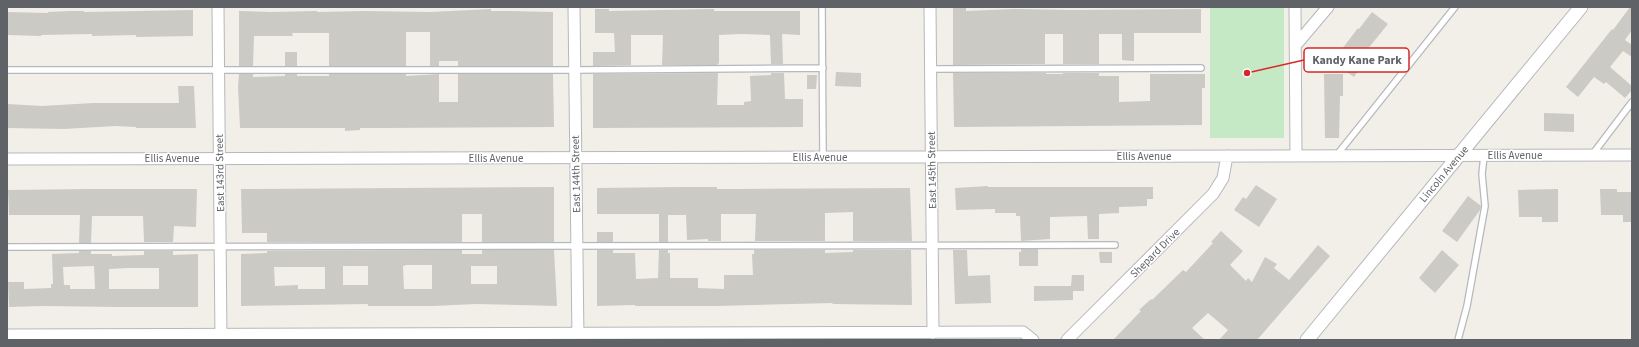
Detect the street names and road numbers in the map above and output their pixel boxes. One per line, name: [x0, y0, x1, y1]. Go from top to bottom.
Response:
street label: East 145th Street: [924, 131, 940, 209]
street label: East 143rd Street: [212, 134, 228, 212]
street label: East 144th Street: [568, 135, 584, 213]
street label: Lincoln Avenue: [1416, 142, 1473, 206]
street label: Ellis Avenue: [1488, 148, 1543, 163]
street label: Ellis Avenue: [1117, 149, 1172, 164]
street label: Ellis Avenue: [793, 150, 848, 165]
street label: Ellis Avenue: [145, 151, 200, 166]
street label: Ellis Avenue: [469, 151, 524, 166]
street label: Shepard Drive: [1127, 224, 1184, 281]

